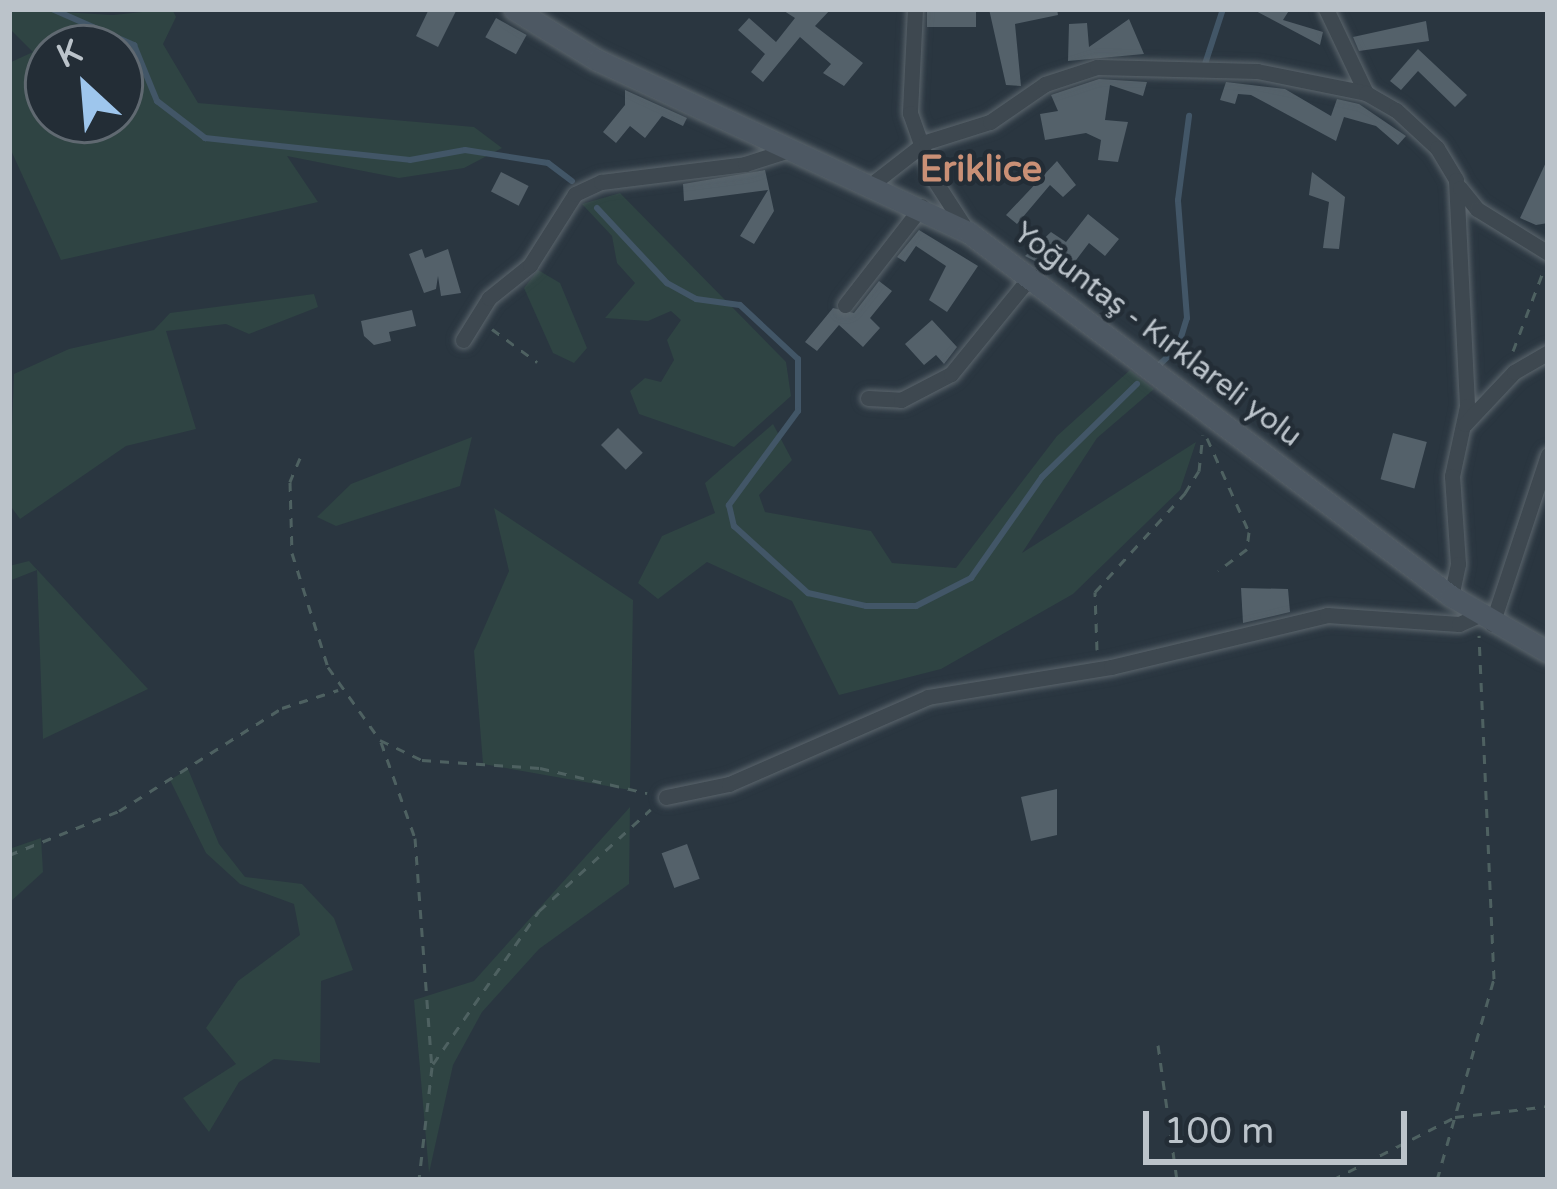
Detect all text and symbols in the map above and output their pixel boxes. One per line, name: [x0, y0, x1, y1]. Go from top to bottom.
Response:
north arrow: [24, 24, 144, 144]
text: K: [51, 32, 88, 76]
district label: Eriklice: [920, 148, 1042, 192]
street label: Yoğuntaş - Kırklareli yolu: [1006, 215, 1308, 455]
scale bar: [1149, 1087, 1413, 1161]
text: 100 m: [1164, 1110, 1274, 1153]

